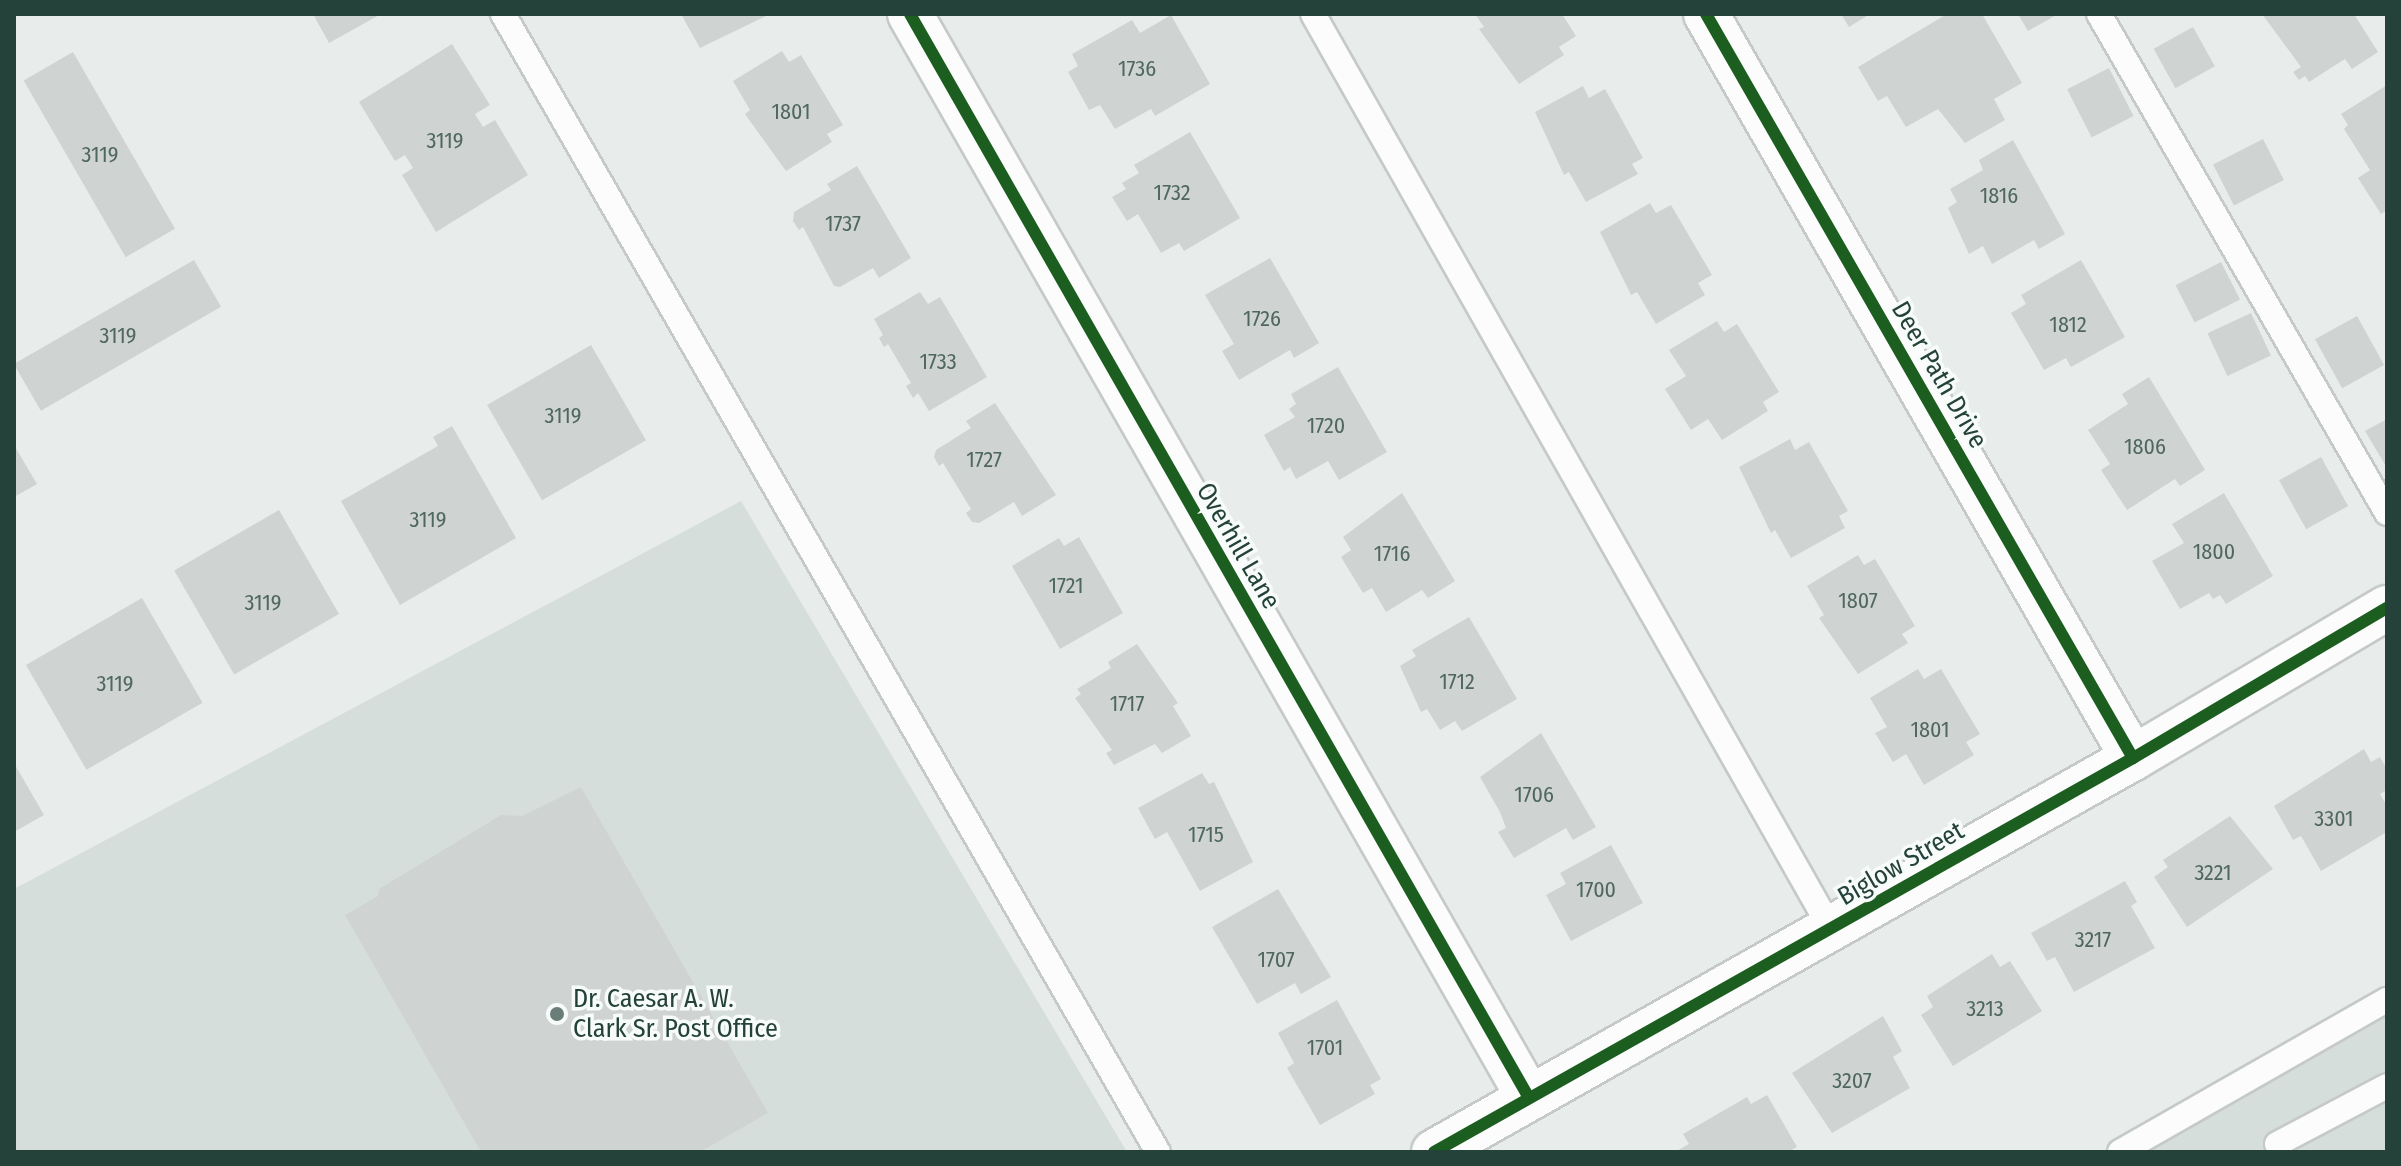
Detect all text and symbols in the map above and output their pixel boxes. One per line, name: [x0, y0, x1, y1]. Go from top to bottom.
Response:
house number: 1736: [1118, 56, 1156, 82]
house number: 1801: [771, 99, 811, 125]
house number: 3119: [427, 128, 463, 154]
house number: 3119: [82, 142, 118, 168]
house number: 1732: [1154, 180, 1190, 206]
house number: 1816: [1980, 183, 2018, 209]
house number: 1737: [825, 211, 861, 237]
street label: Deer Path Drive: [1884, 296, 1994, 454]
house number: 1726: [1243, 306, 1281, 332]
house number: 1812: [2049, 312, 2087, 338]
house number: 3119: [100, 323, 136, 349]
house number: 1733: [919, 349, 957, 375]
house number: 3119: [545, 403, 581, 429]
house number: 1720: [1307, 413, 1345, 439]
house number: 1806: [2124, 434, 2166, 460]
house number: 1727: [966, 447, 1002, 473]
street label: Overhill Lane: [1189, 477, 1287, 615]
house number: 3119: [410, 507, 446, 533]
house number: 1800: [2193, 539, 2235, 565]
house number: 1716: [1374, 541, 1410, 567]
house number: 1721: [1048, 573, 1084, 599]
house number: 1807: [1838, 588, 1878, 614]
house number: 3119: [245, 590, 281, 616]
house number: 1712: [1439, 669, 1475, 695]
house number: 3119: [97, 671, 133, 697]
house number: 1717: [1110, 691, 1144, 717]
house number: 1801: [1910, 717, 1950, 743]
house number: 1706: [1514, 782, 1554, 808]
house number: 3301: [2314, 806, 2354, 832]
street label: Biglow Street: [1832, 815, 1970, 913]
house number: 1715: [1188, 822, 1224, 848]
house number: 3221: [2194, 860, 2232, 886]
house number: 1700: [1576, 877, 1616, 903]
house number: 3217: [2075, 927, 2111, 953]
house number: 1707: [1257, 947, 1295, 973]
place label: Dr. Caesar A. W. Clark Sr. Post Office: [573, 983, 778, 1044]
house number: 3213: [1966, 996, 2004, 1022]
marker: Dr. Caesar A. W. Clark Sr. Post Office: [548, 1005, 566, 1023]
house number: 1701: [1307, 1035, 1343, 1061]
house number: 3207: [1832, 1068, 1872, 1094]

